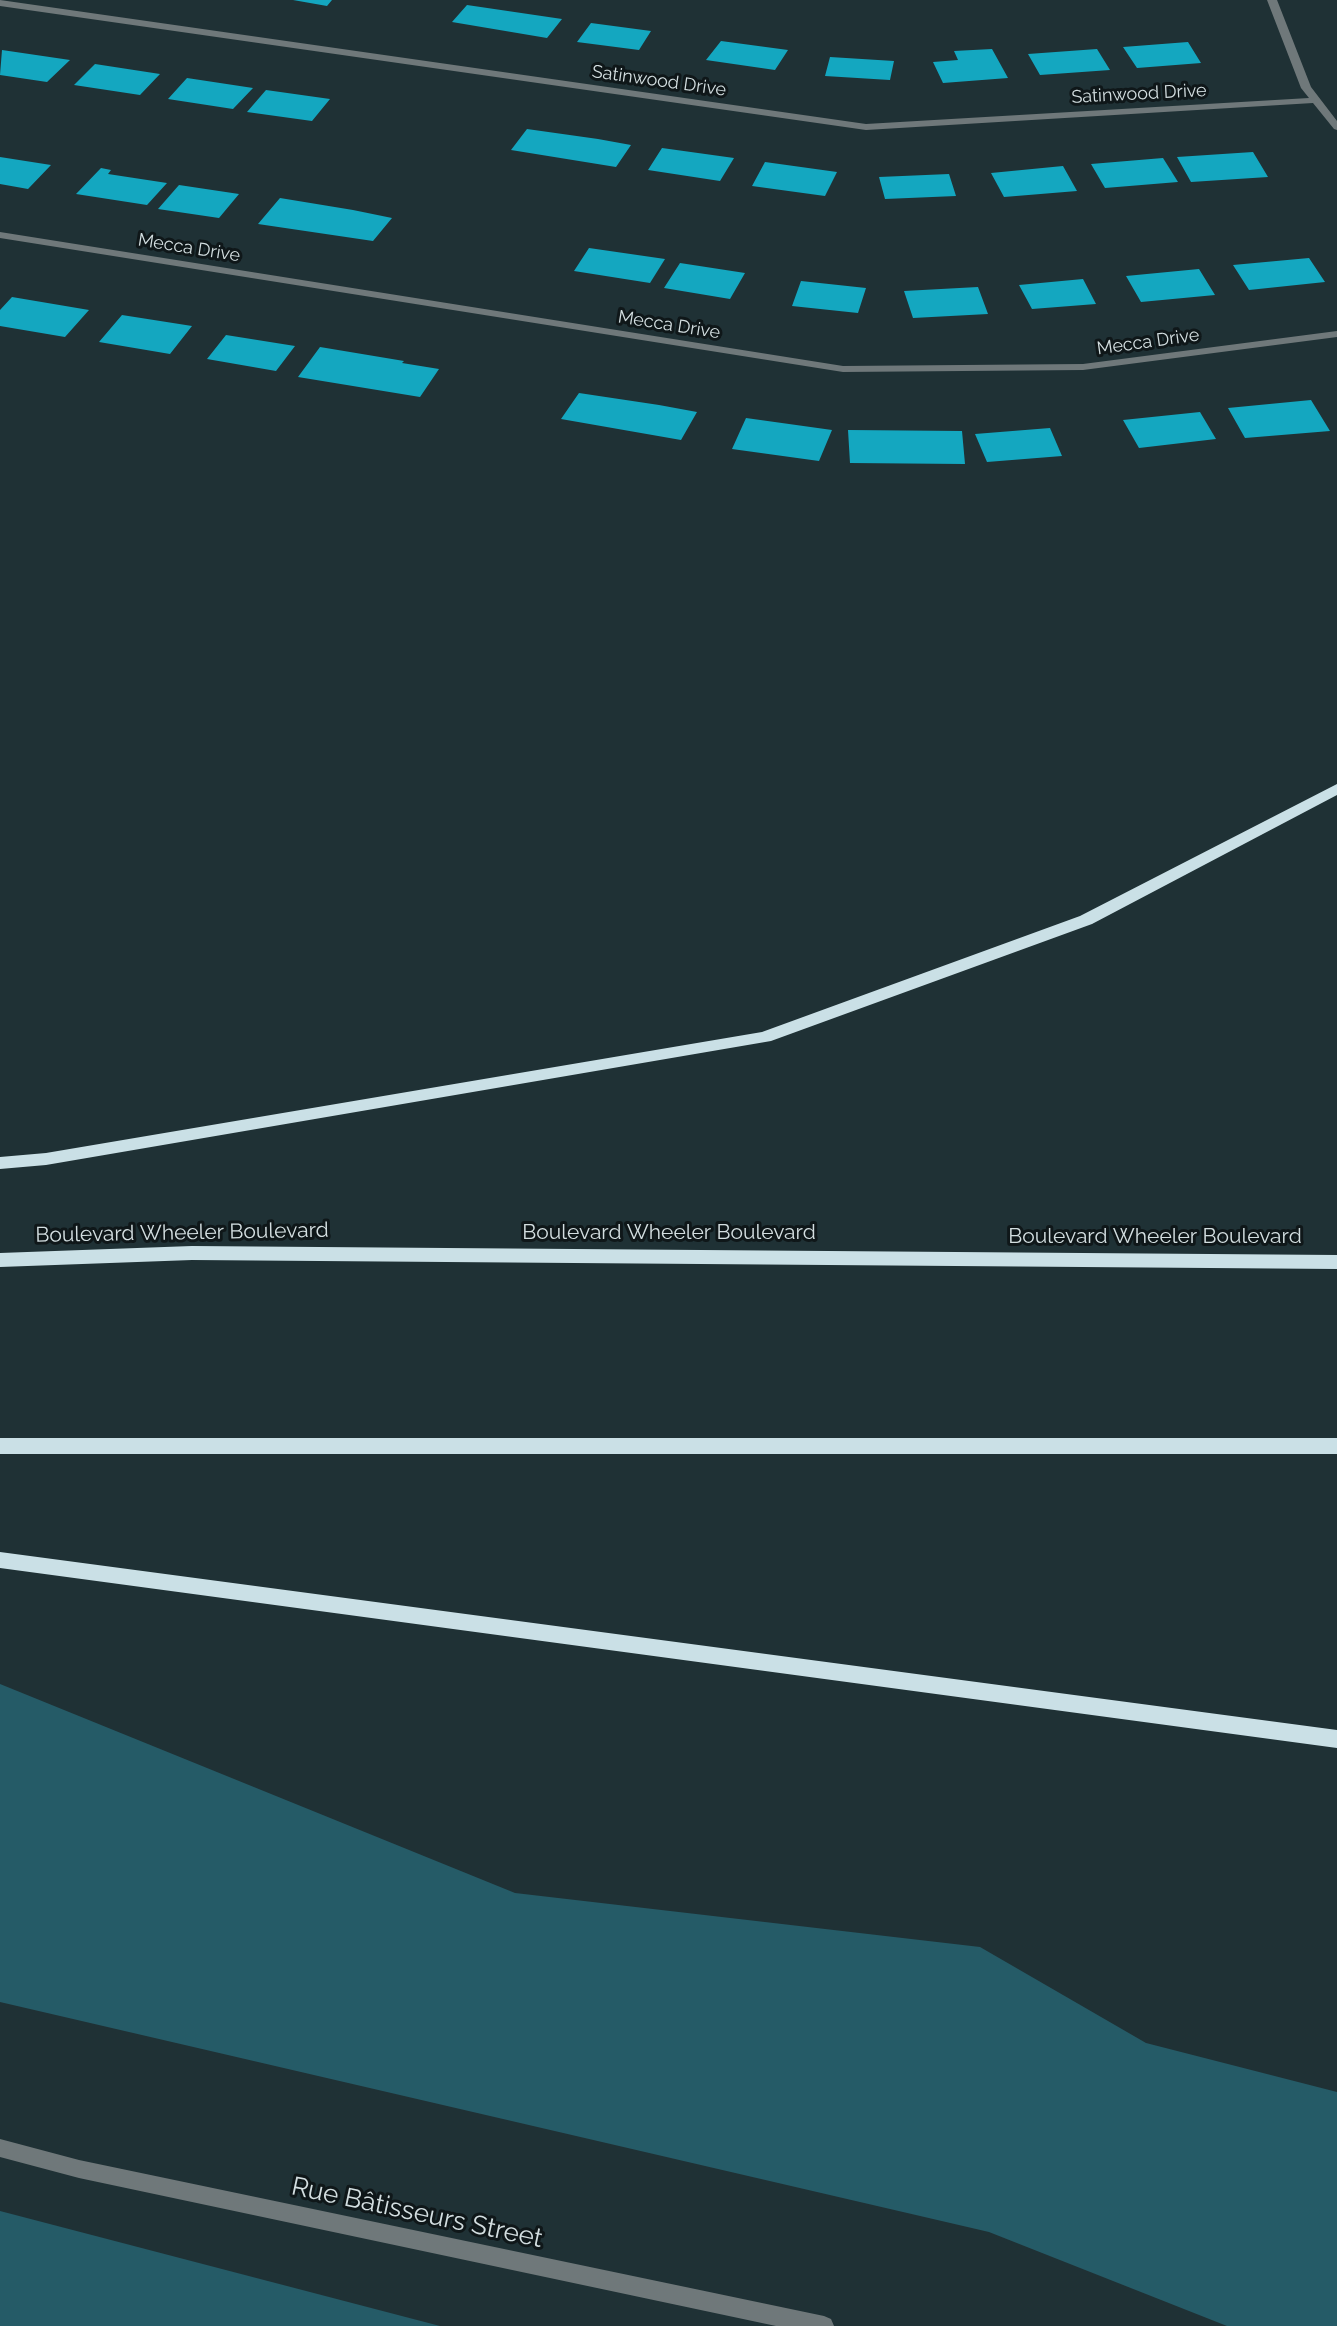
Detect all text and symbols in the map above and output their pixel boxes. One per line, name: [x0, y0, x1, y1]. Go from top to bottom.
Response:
street label: Satinwood Drive: [590, 61, 728, 101]
street label: Satinwood Drive: [1071, 80, 1207, 108]
street label: Mecca Drive: [136, 229, 242, 267]
street label: Mecca Drive: [616, 306, 722, 344]
street label: Mecca Drive: [1095, 324, 1201, 360]
street label: Boulevard Wheeler Boulevard: [35, 1218, 329, 1248]
street label: Boulevard Wheeler Boulevard: [522, 1220, 816, 1246]
street label: Boulevard Wheeler Boulevard: [1008, 1224, 1302, 1250]
street label: Rue Bâtisseurs Street: [289, 2171, 545, 2255]

